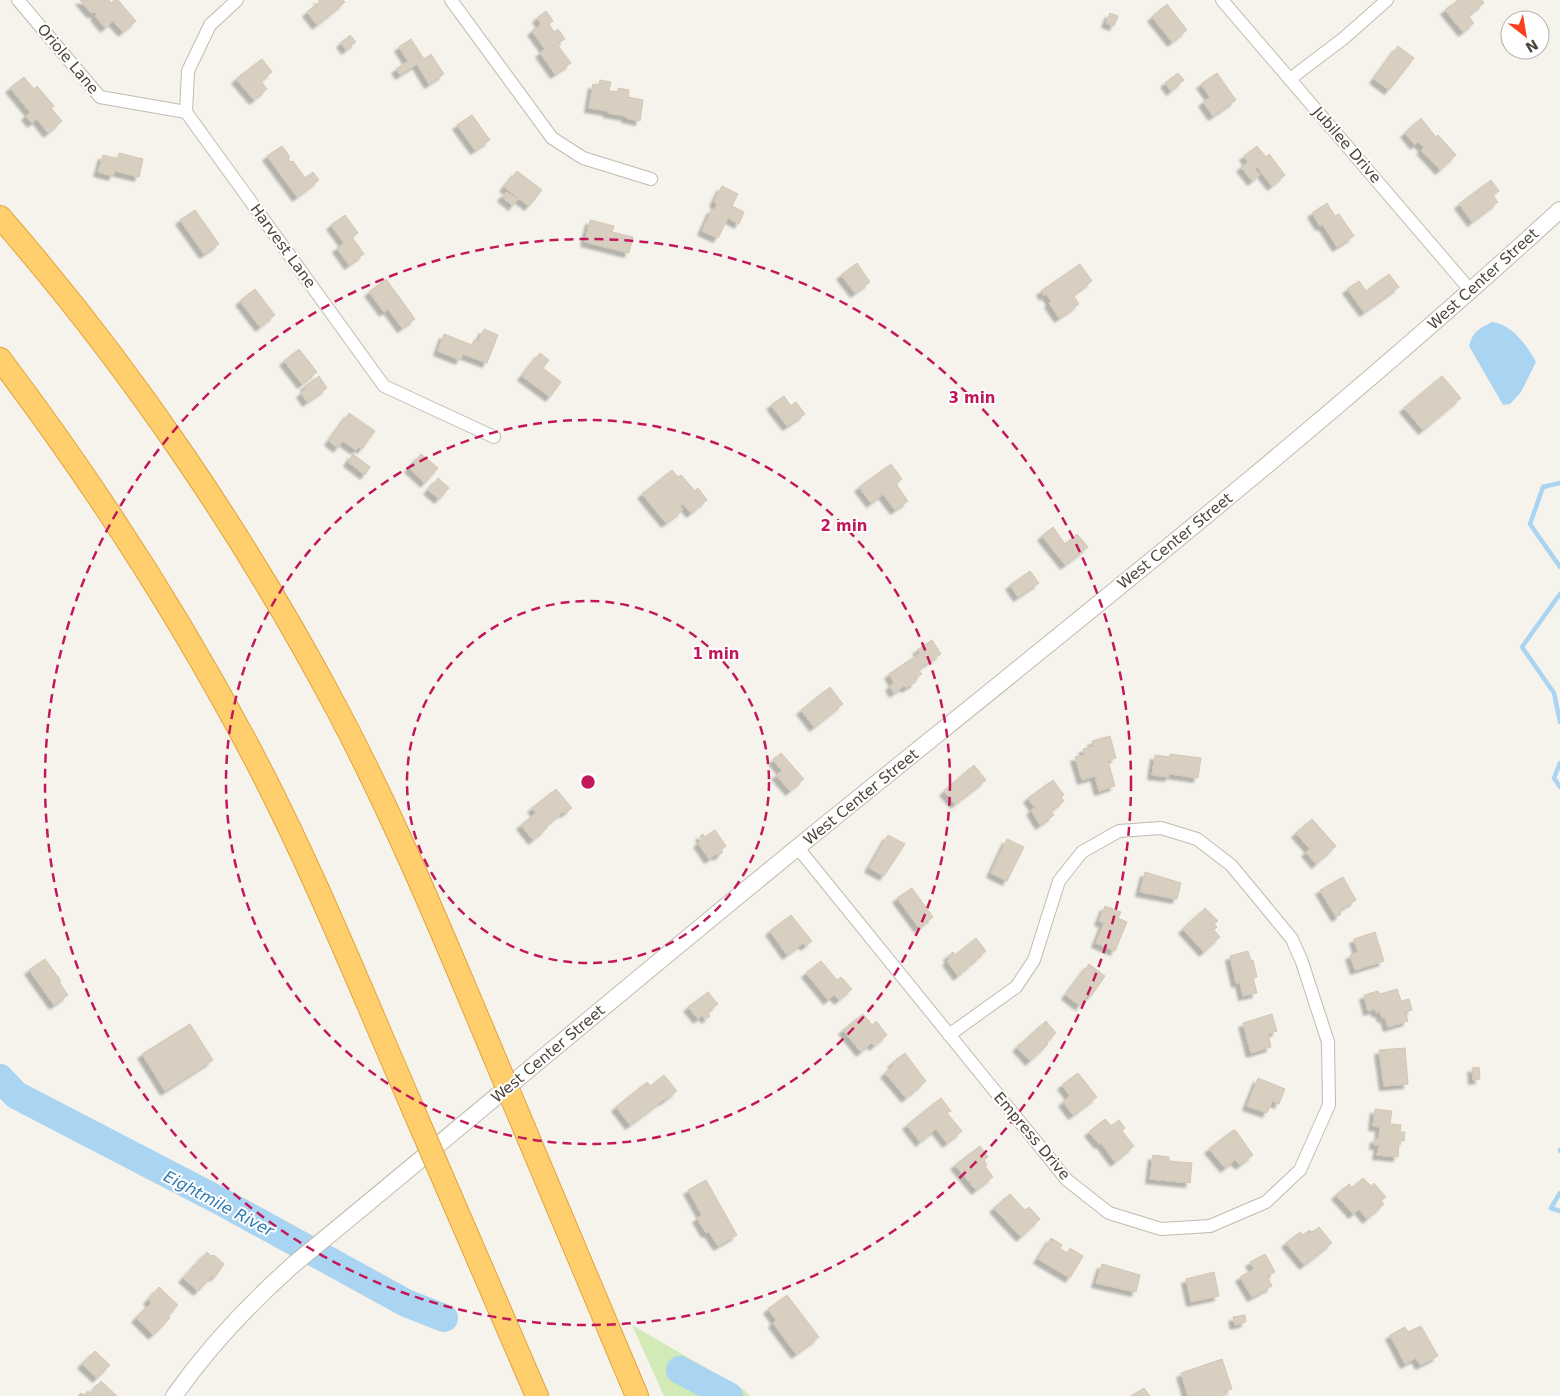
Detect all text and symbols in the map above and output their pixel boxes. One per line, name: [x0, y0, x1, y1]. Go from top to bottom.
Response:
north arrow: [1500, 10, 1550, 60]
street label: Oriole Lane: [34, 20, 102, 98]
text: N: [1523, 36, 1541, 56]
street label: Jubilee Drive: [1308, 102, 1385, 187]
street label: Harvest Lane: [246, 200, 320, 292]
street label: West Center Street: [1424, 225, 1542, 333]
text: 3 min: [948, 389, 996, 407]
street label: West Center Street: [1114, 489, 1236, 593]
text: 2 min: [820, 517, 868, 535]
text: 1 min: [692, 645, 740, 663]
street label: West Center Street: [800, 745, 922, 849]
centre of rings: [579, 773, 597, 791]
street label: West Center Street: [488, 1001, 608, 1107]
street label: Empress Drive: [990, 1088, 1074, 1184]
water label: Eightmile River: [160, 1166, 278, 1241]

